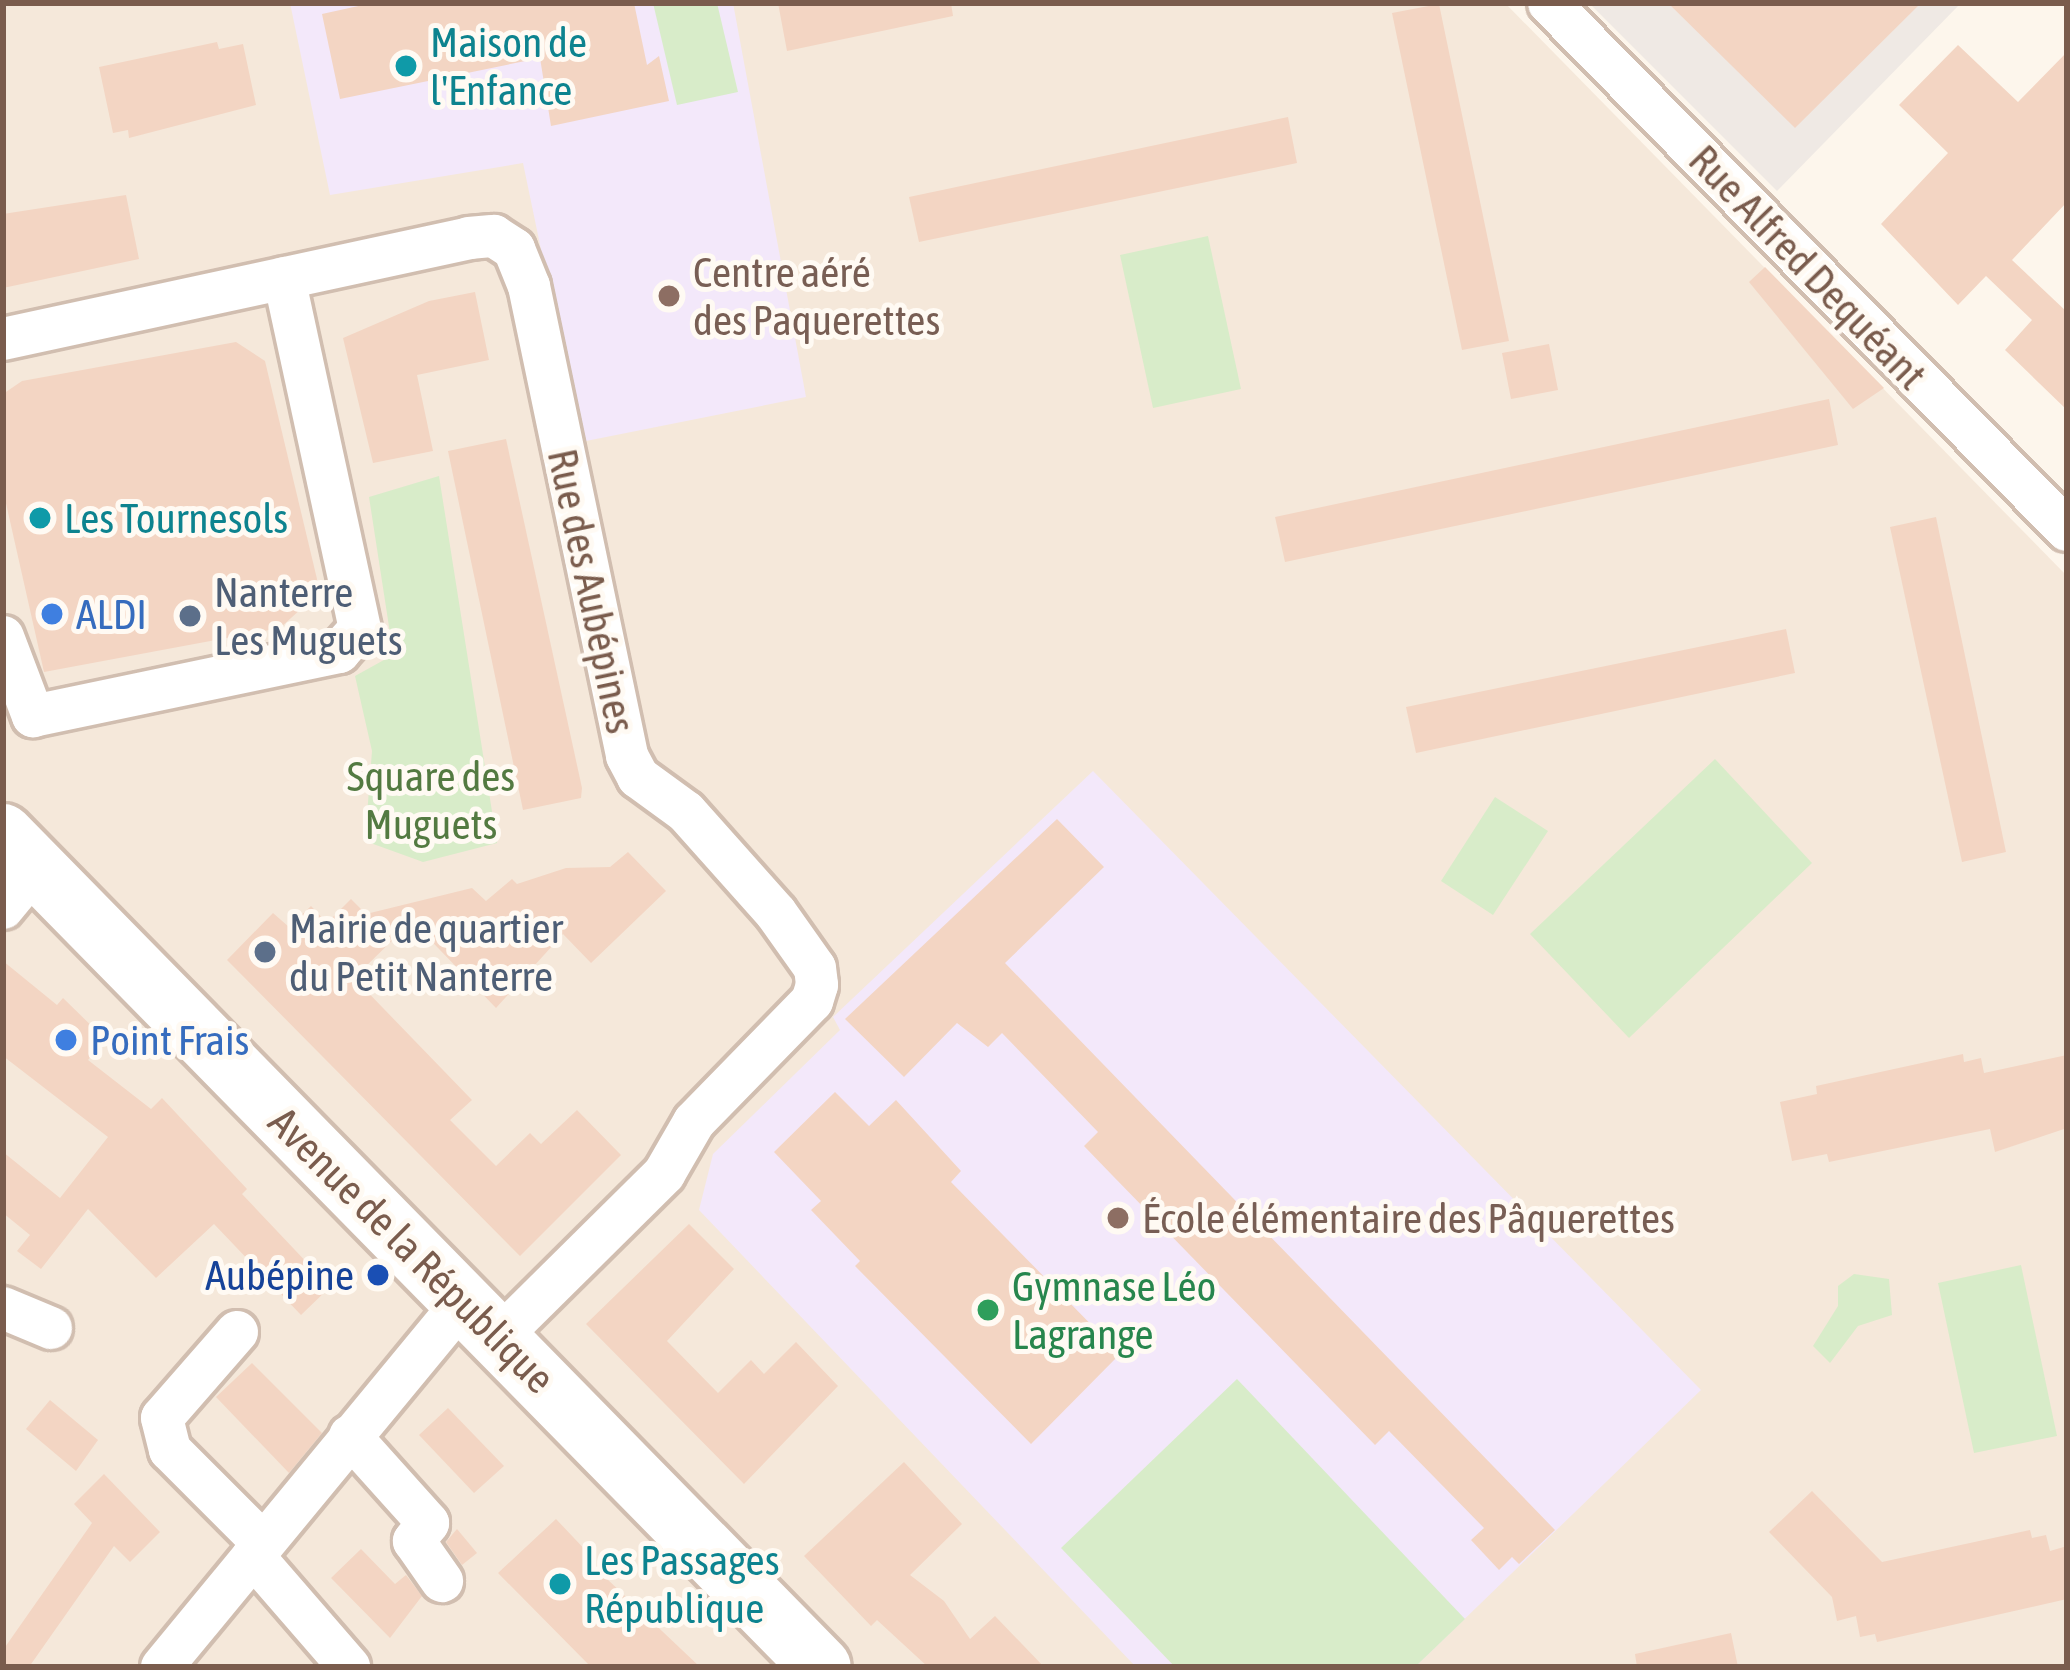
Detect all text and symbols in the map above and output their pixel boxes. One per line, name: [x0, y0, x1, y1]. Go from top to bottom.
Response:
place label: Maison de l'Enfance: [430, 17, 587, 116]
marker: Maison de l'Enfance: [393, 53, 419, 79]
street label: Rue Alfred Dequéant: [1679, 134, 1937, 400]
place label: Centre aéré des Paquerettes: [693, 247, 940, 346]
marker: Centre aéré des Paquerettes: [656, 283, 682, 309]
street label: Rue des Aubépines: [537, 444, 647, 738]
place label: Les Tournesols: [64, 493, 288, 543]
marker: Les Tournesols: [27, 505, 53, 531]
place label: Nanterre Les Muguets: [214, 567, 403, 666]
place label: ALDI: [76, 589, 147, 639]
marker: ALDI: [39, 601, 65, 627]
marker: Nanterre Les Muguets: [177, 603, 203, 629]
park label: Square des Muguets: [347, 751, 515, 850]
place label: Mairie de quartier du Petit Nanterre: [289, 903, 563, 1002]
marker: Mairie de quartier du Petit Nanterre: [252, 939, 278, 965]
place label: Point Frais: [90, 1015, 249, 1065]
marker: Point Frais: [53, 1027, 79, 1053]
street label: Avenue de la République: [259, 1097, 565, 1403]
place label: École élémentaire des Pâquerettes: [1142, 1193, 1675, 1243]
marker: École élémentaire des Pâquerettes: [1105, 1205, 1131, 1231]
place label: Aubépine: [205, 1250, 354, 1300]
place label: Gymnase Léo Lagrange: [1012, 1261, 1216, 1360]
marker: Aubépine: [365, 1262, 391, 1288]
marker: Gymnase Léo Lagrange: [975, 1297, 1001, 1323]
place label: Les Passages République: [584, 1535, 779, 1634]
marker: Les Passages République: [547, 1571, 573, 1597]

